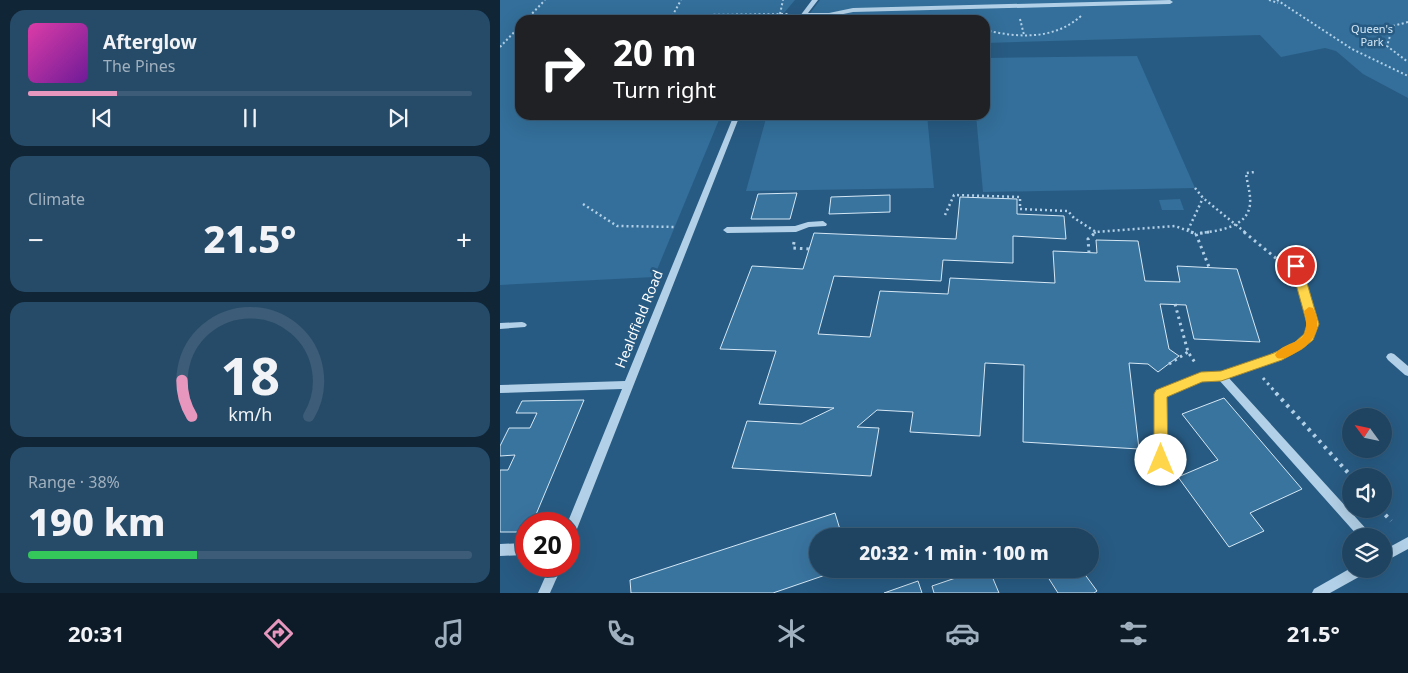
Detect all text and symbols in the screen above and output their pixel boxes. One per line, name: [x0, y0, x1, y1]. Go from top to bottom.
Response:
park label: Queen's Park: [1351, 21, 1393, 49]
text: Afterglow: [103, 29, 197, 55]
text: 20 m: [613, 29, 696, 76]
icon: right: [530, 35, 595, 100]
text: The Pines: [103, 55, 175, 77]
text: Turn right: [613, 74, 716, 104]
icon: previous: [88, 104, 116, 132]
icon: pause: [236, 104, 264, 132]
icon: next: [384, 104, 412, 132]
text: Climate: [28, 188, 85, 210]
text: 21.5°: [204, 212, 296, 264]
text: −: [28, 220, 44, 258]
text: +: [456, 220, 472, 258]
pin: [1275, 245, 1317, 287]
icon: arrive: [1282, 252, 1310, 280]
street label: Healdfield Road: [610, 267, 667, 371]
text: 18: [220, 339, 280, 410]
text: km/h: [228, 402, 272, 426]
north arrow: [1342, 408, 1392, 458]
map controls: [1342, 408, 1392, 578]
position arrow: [1134, 433, 1186, 485]
button: sound: [1342, 468, 1392, 518]
text: Range · 38%: [28, 471, 120, 493]
text: 190 km: [28, 495, 166, 547]
speed limit sign: 20: [515, 512, 580, 577]
button: layers: [1342, 528, 1392, 578]
text: 20:32 · 1 min · 100 m: [859, 540, 1049, 566]
icon: directions: [261, 616, 296, 651]
icon: music: [432, 616, 467, 651]
icon: phone: [603, 616, 638, 651]
icon: climate: [774, 616, 809, 651]
icon: car: [945, 616, 980, 651]
icon: filters: [1116, 616, 1151, 651]
text: 20:31: [68, 618, 125, 648]
text: 21.5°: [1287, 618, 1340, 648]

